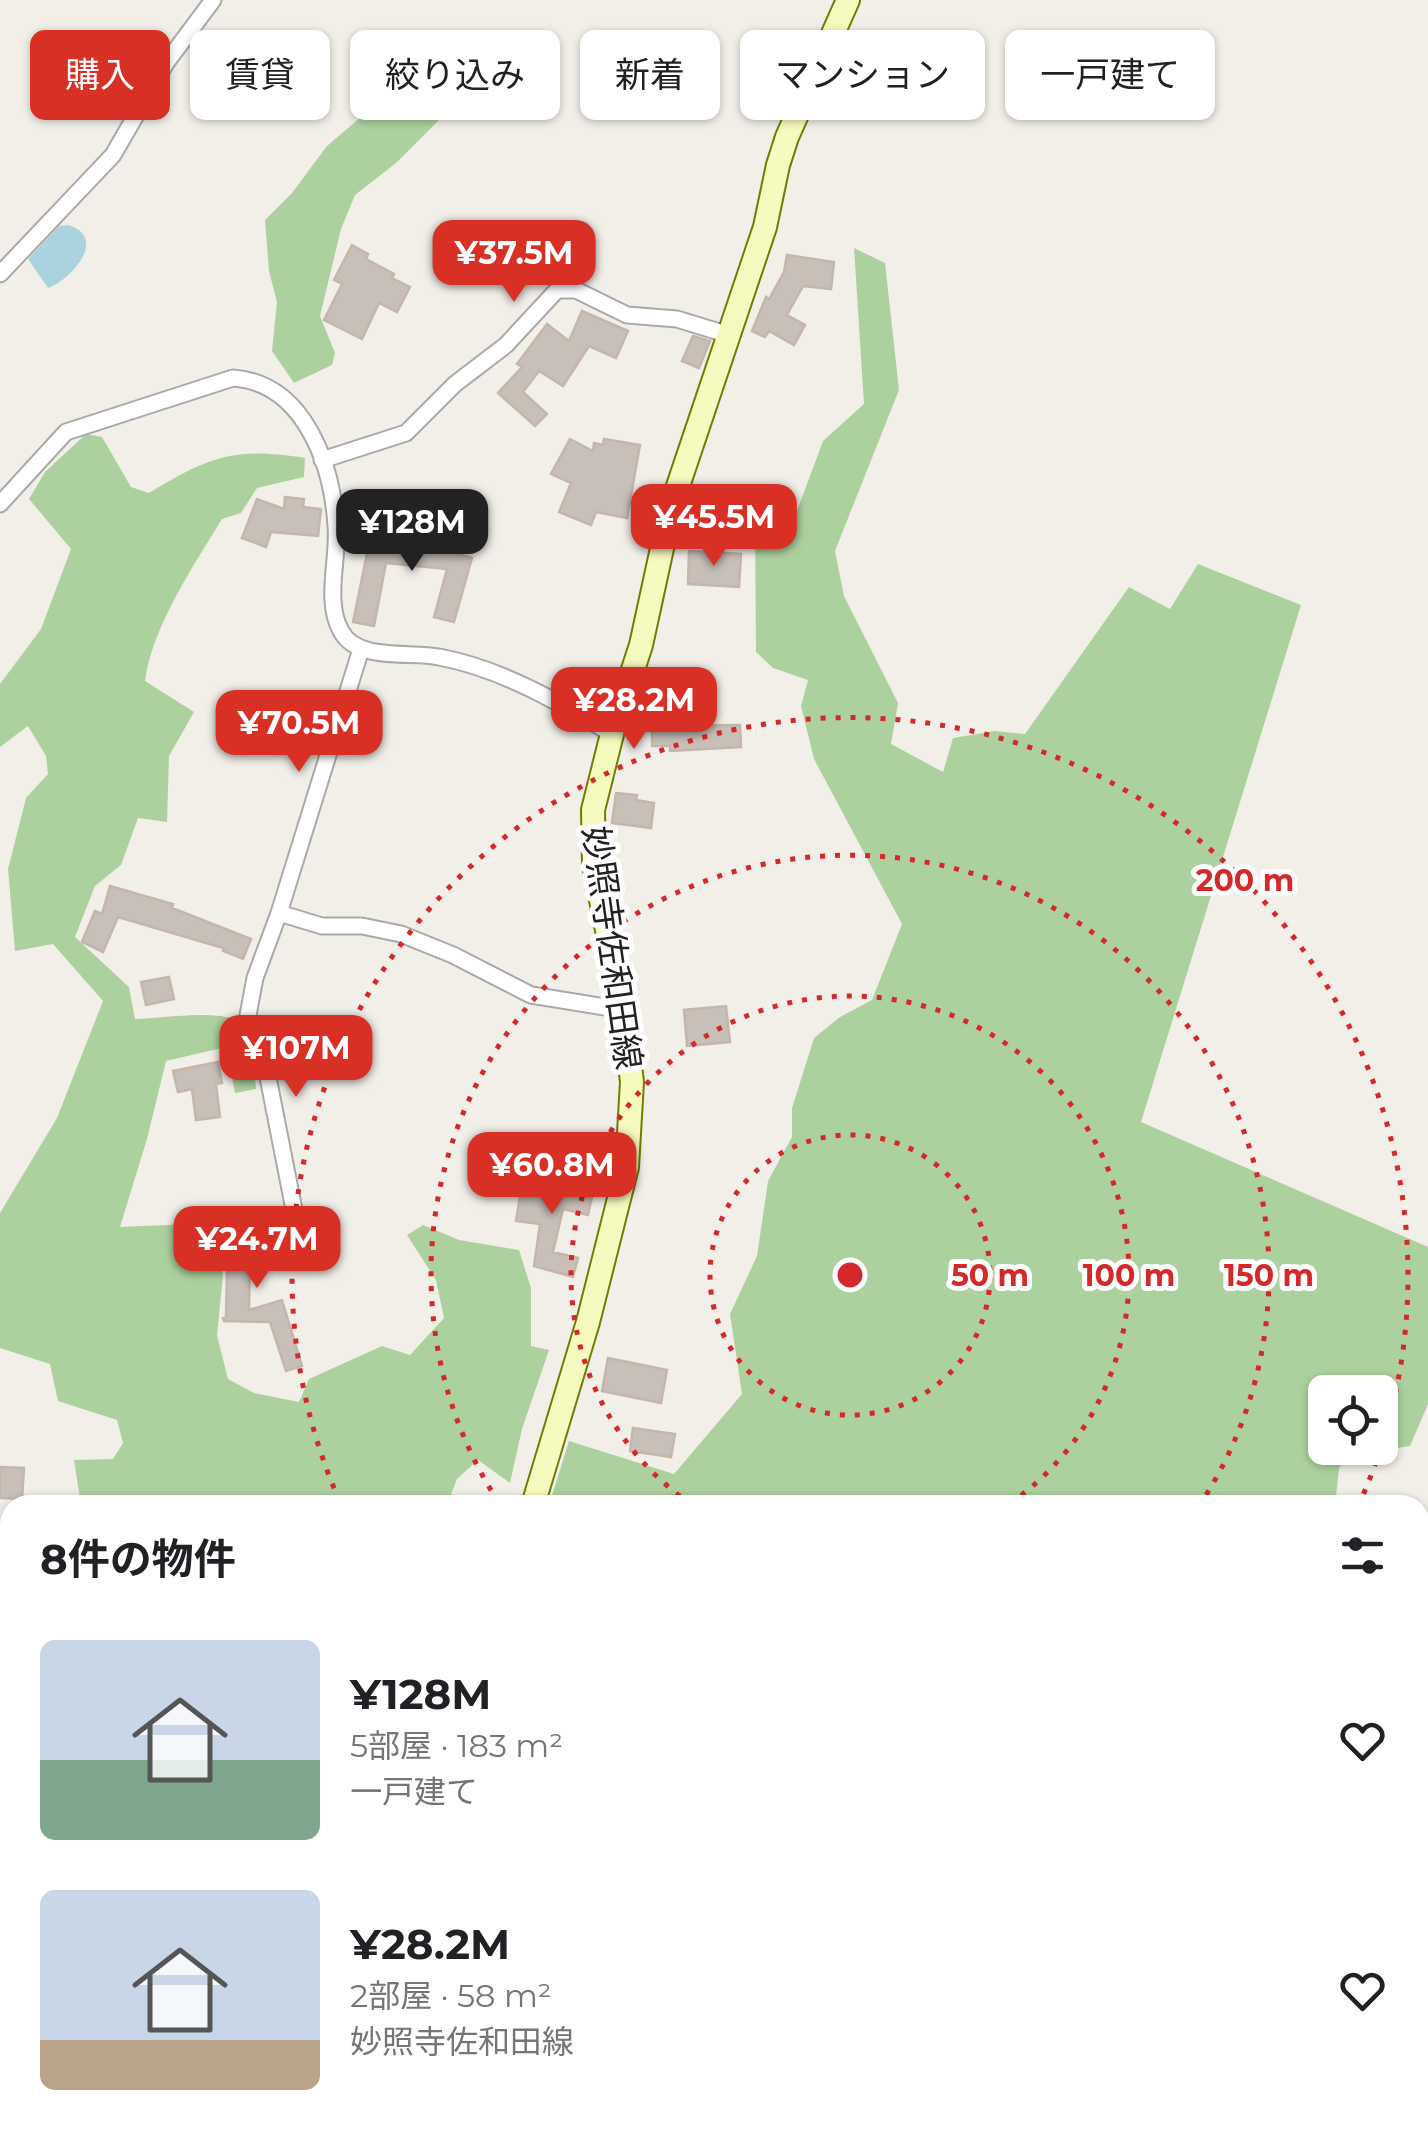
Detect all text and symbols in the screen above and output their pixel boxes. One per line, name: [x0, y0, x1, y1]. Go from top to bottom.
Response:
chip: 購入: [30, 30, 170, 120]
chip: 賃貸: [190, 30, 330, 120]
chip: 絞り込み: [350, 30, 560, 120]
chip: 新着: [580, 30, 720, 120]
chip: マンション: [740, 30, 985, 120]
chip: 一戸建て: [1005, 30, 1215, 120]
pin: ¥37.5M: [433, 220, 595, 305]
text: ¥37.5M: [455, 233, 573, 272]
pin: ¥45.5M: [633, 484, 795, 569]
pin: ¥128M: [342, 489, 482, 574]
text: ¥45.5M: [653, 497, 775, 536]
text: ¥128M: [358, 502, 466, 541]
pin: ¥28.2M: [553, 667, 715, 752]
text: ¥28.2M: [573, 680, 695, 719]
pin: ¥70.5M: [218, 690, 380, 775]
text: ¥70.5M: [238, 703, 360, 742]
street label: 妙照寺佐和田線: [574, 824, 651, 1072]
text: 200 m: [1196, 862, 1294, 899]
pin: ¥107M: [226, 1015, 366, 1100]
text: ¥107M: [241, 1028, 351, 1067]
pin: ¥60.8M: [471, 1132, 633, 1217]
text: ¥60.8M: [489, 1145, 615, 1184]
pin: ¥24.7M: [176, 1206, 338, 1291]
text: ¥24.7M: [195, 1219, 319, 1258]
centre of rings: [832, 1257, 868, 1293]
text: 50 m: [951, 1257, 1029, 1294]
text: 100 m: [1083, 1257, 1175, 1294]
text: 150 m: [1224, 1257, 1314, 1294]
map controls: [1308, 1375, 1398, 1465]
button: locate: [1308, 1375, 1398, 1465]
icon: filters: [1335, 1528, 1390, 1583]
text: 8件の物件: [40, 1533, 236, 1585]
text: ¥128M: [350, 1668, 491, 1720]
icon: home: [120, 1680, 240, 1800]
icon: heart: [1335, 1713, 1390, 1768]
text: 5部屋 · 183 m²: [350, 1726, 563, 1765]
text: 一戸建て: [350, 1772, 478, 1811]
text: ¥28.2M: [350, 1918, 510, 1970]
icon: home: [120, 1930, 240, 2050]
icon: heart: [1335, 1963, 1390, 2018]
text: 2部屋 · 58 m²: [350, 1976, 552, 2015]
text: 妙照寺佐和田線: [350, 2022, 574, 2061]

